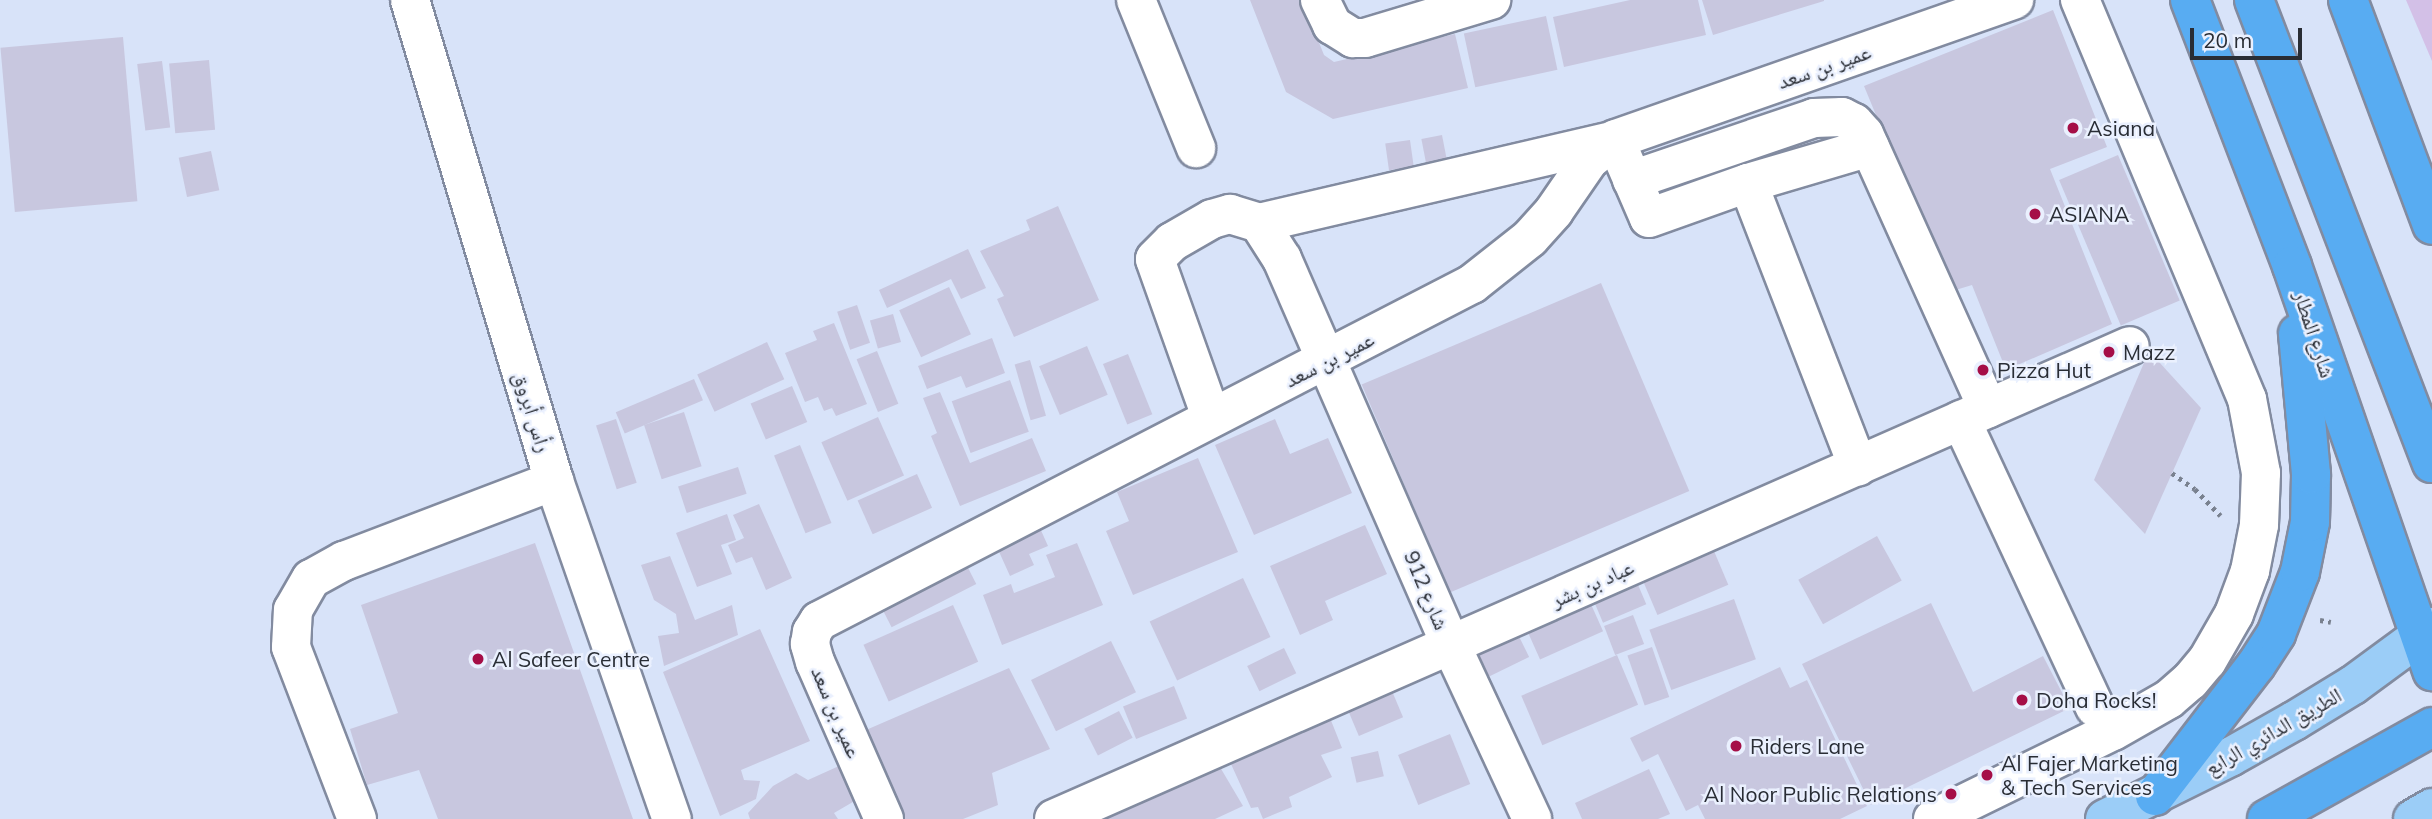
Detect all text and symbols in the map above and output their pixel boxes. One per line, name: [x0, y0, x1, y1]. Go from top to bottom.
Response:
scale bar: [2194, 14, 2306, 58]
text: 20 m: [2203, 27, 2252, 53]
street label: عمير بن سعد: [1774, 38, 1874, 94]
place label: Asiana: [2087, 115, 2155, 141]
marker: Asiana: [2065, 120, 2081, 136]
place label: ASIANA: [2049, 201, 2129, 227]
marker: ASIANA: [2027, 206, 2043, 222]
street label: شارع المطار: [2289, 287, 2341, 381]
street label: عمير بن سعد: [1280, 326, 1378, 392]
place label: Mazz: [2123, 339, 2175, 365]
marker: Mazz: [2101, 344, 2117, 360]
place label: Pizza Hut: [1997, 357, 2091, 383]
marker: Pizza Hut: [1975, 362, 1991, 378]
street label: رأس أبروق: [509, 369, 557, 455]
street label: شارع 912: [1399, 547, 1455, 633]
street label: عباد بن بشر: [1547, 554, 1637, 612]
place label: Al Safeer Centre: [492, 646, 650, 672]
marker: Al Safeer Centre: [470, 651, 486, 667]
street label: عمير بن سعد: [806, 663, 868, 761]
street label: الطريق الدائري الرابع: [2200, 682, 2346, 780]
place label: Doha Rocks!: [2036, 687, 2157, 713]
marker: Doha Rocks!: [2014, 692, 2030, 708]
place label: Riders Lane: [1750, 733, 1865, 759]
marker: Riders Lane: [1728, 738, 1744, 754]
place label: Al Fajer Marketing & Tech Services: [2001, 750, 2178, 800]
marker: Al Fajer Marketing & Tech Services: [1979, 767, 1995, 783]
place label: Al Noor Public Relations: [1704, 781, 1937, 807]
marker: Al Noor Public Relations: [1943, 786, 1959, 802]

